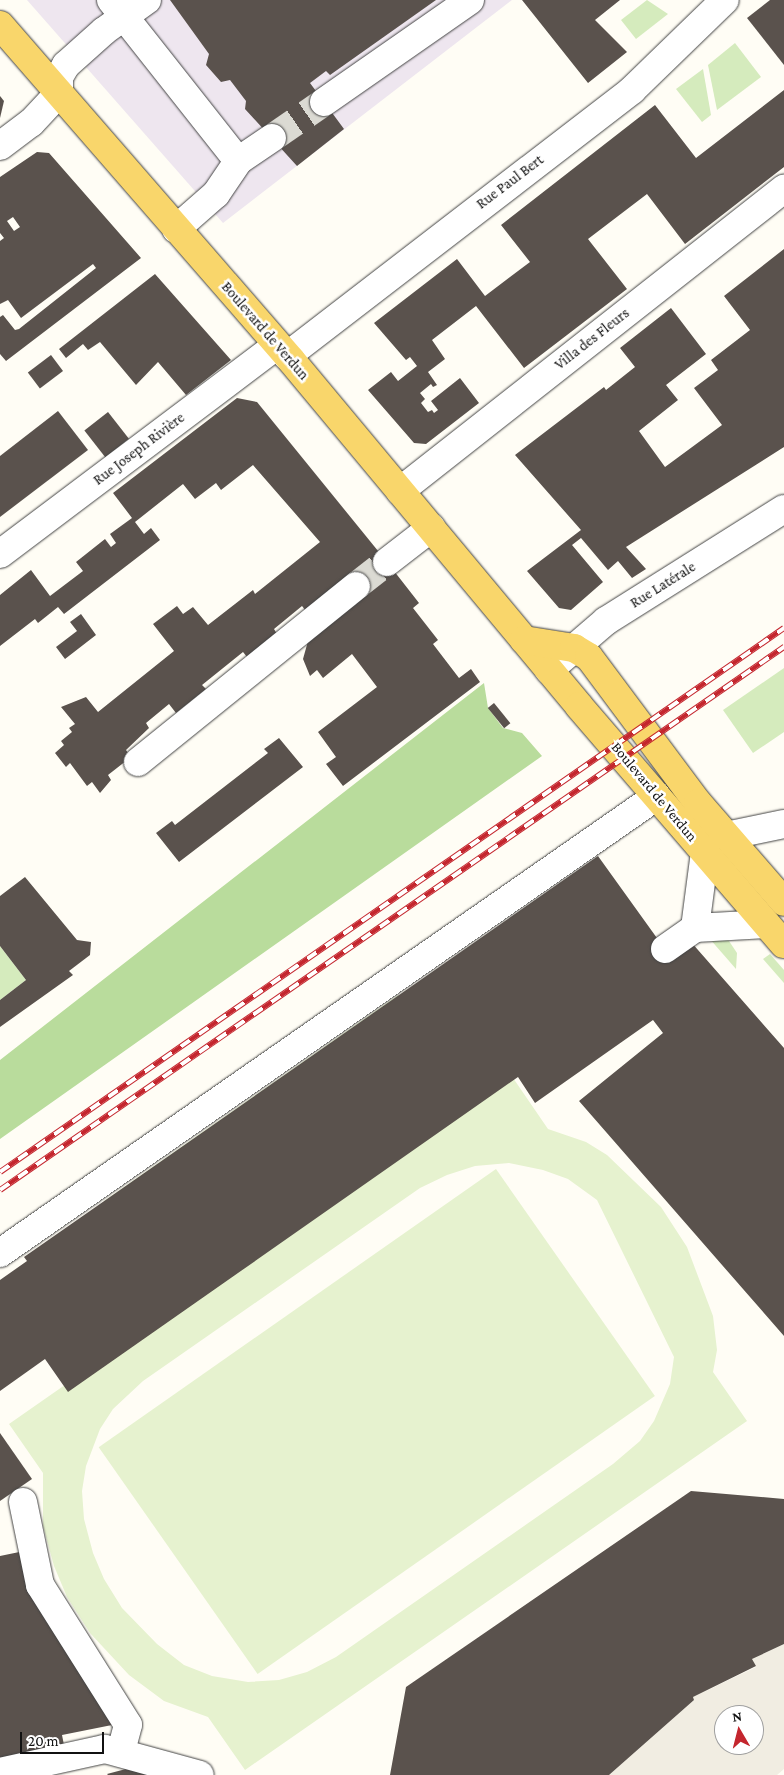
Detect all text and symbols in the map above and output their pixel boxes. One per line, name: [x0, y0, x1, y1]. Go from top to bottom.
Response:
street label: Rue Paul Bert: [473, 151, 547, 213]
street label: Boulevard de Verdun: [217, 278, 313, 384]
street label: Villa des Fleurs: [551, 304, 633, 374]
street label: Rue Joseph Rivière: [90, 409, 188, 489]
street label: Rue Latérale: [627, 558, 699, 612]
street label: Boulevard de Verdun: [607, 739, 701, 845]
north arrow: [714, 1705, 764, 1755]
text: N: [731, 1708, 743, 1725]
scale bar: [22, 1722, 106, 1754]
text: 20 m: [28, 1733, 59, 1749]

